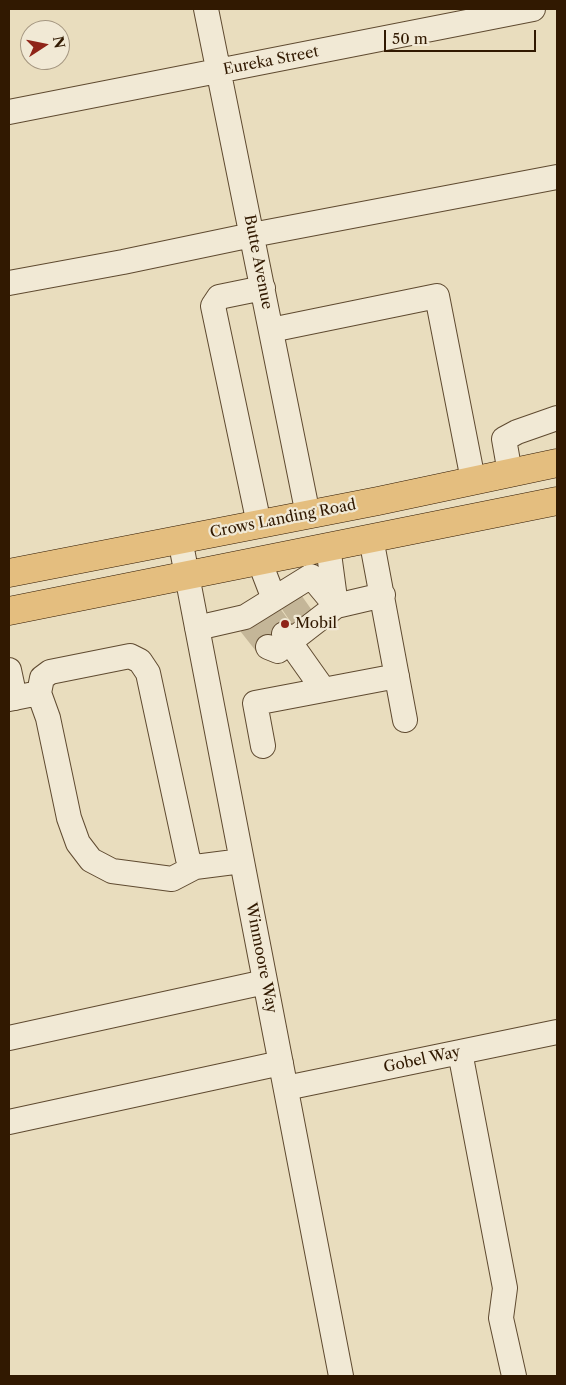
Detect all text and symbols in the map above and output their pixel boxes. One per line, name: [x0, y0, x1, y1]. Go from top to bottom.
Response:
north arrow: [20, 20, 70, 70]
scale bar: [386, 20, 538, 52]
text: 50 m: [392, 29, 428, 48]
text: N: [49, 35, 69, 50]
street label: Eureka Street: [222, 43, 320, 79]
street label: Butte Avenue: [240, 213, 276, 311]
street label: Crows Landing Road: [208, 496, 358, 542]
place label: Mobil: [295, 615, 337, 633]
marker: Mobil: [279, 618, 291, 630]
street label: Winmoore Way: [241, 901, 281, 1015]
street label: Gobel Way: [382, 1043, 462, 1077]

